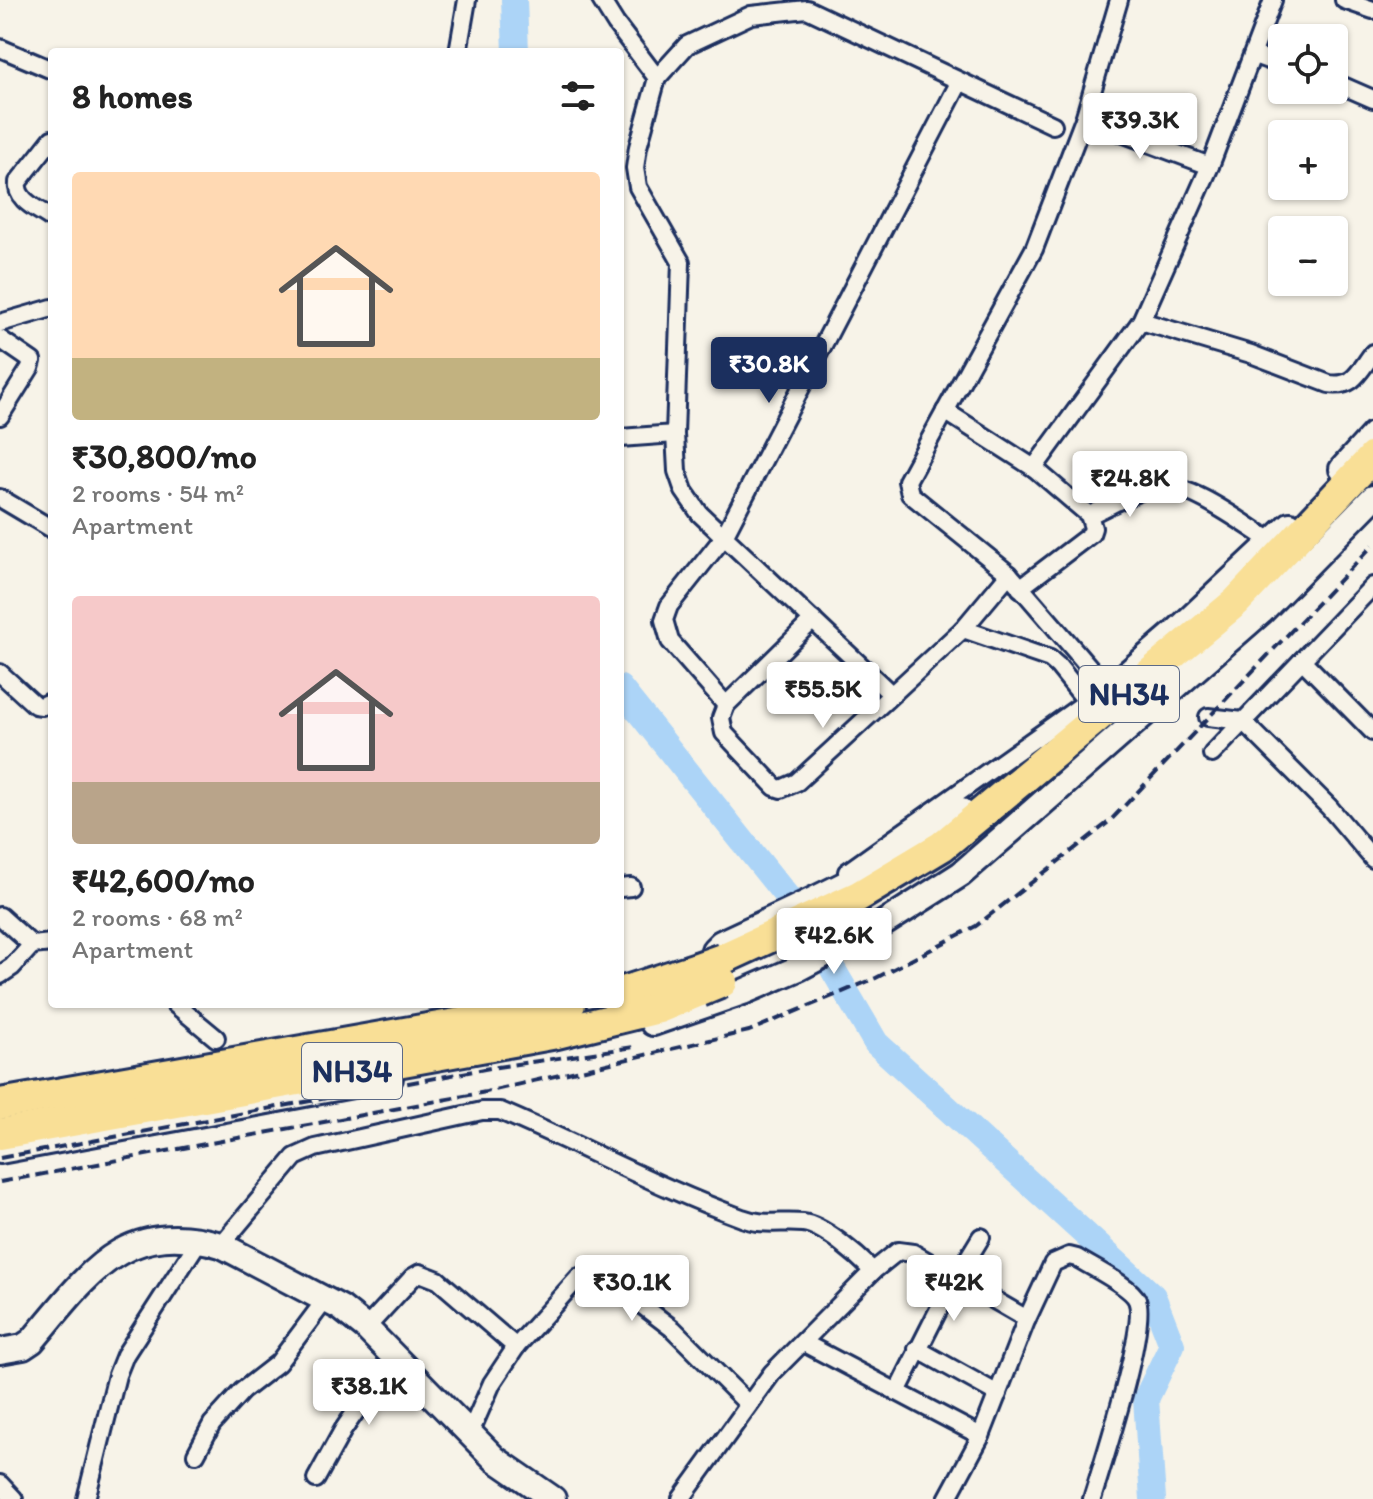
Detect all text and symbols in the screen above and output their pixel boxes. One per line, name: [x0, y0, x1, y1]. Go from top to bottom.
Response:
map controls: [1268, 24, 1348, 296]
button: locate: [1268, 24, 1348, 104]
icon: filters: [556, 74, 600, 118]
text: 8 homes: [72, 76, 193, 117]
pin: ₹39.3K: [1075, 93, 1205, 161]
text: ₹39.3K: [1101, 103, 1179, 135]
button: +: [1268, 120, 1348, 200]
button: −: [1268, 216, 1348, 296]
icon: home: [264, 224, 408, 368]
pin: ₹30.8K: [704, 337, 834, 405]
text: ₹30.8K: [729, 347, 809, 379]
text: ₹30,800/mo: [72, 436, 257, 477]
pin: ₹24.8K: [1065, 451, 1195, 519]
text: ₹24.8K: [1090, 461, 1170, 493]
text: 2 rooms · 54 m²: [72, 477, 244, 509]
text: Apartment: [72, 509, 193, 541]
icon: home: [264, 648, 408, 792]
pin: ₹55.5K: [758, 662, 888, 730]
road number: NH34: [1079, 666, 1179, 722]
text: ₹55.5K: [785, 672, 861, 704]
text: ₹42,600/mo: [72, 860, 255, 901]
text: 2 rooms · 68 m²: [72, 901, 243, 933]
pin: ₹42.6K: [769, 908, 899, 976]
text: ₹42.6K: [795, 918, 873, 950]
text: Apartment: [72, 933, 193, 965]
road number: NH34: [302, 1043, 402, 1099]
pin: ₹30.1K: [567, 1255, 697, 1323]
pin: ₹42K: [907, 1255, 1001, 1323]
text: ₹30.1K: [593, 1265, 671, 1297]
text: ₹42K: [925, 1265, 983, 1297]
pin: ₹38.1K: [304, 1359, 434, 1427]
text: ₹38.1K: [331, 1369, 407, 1401]

